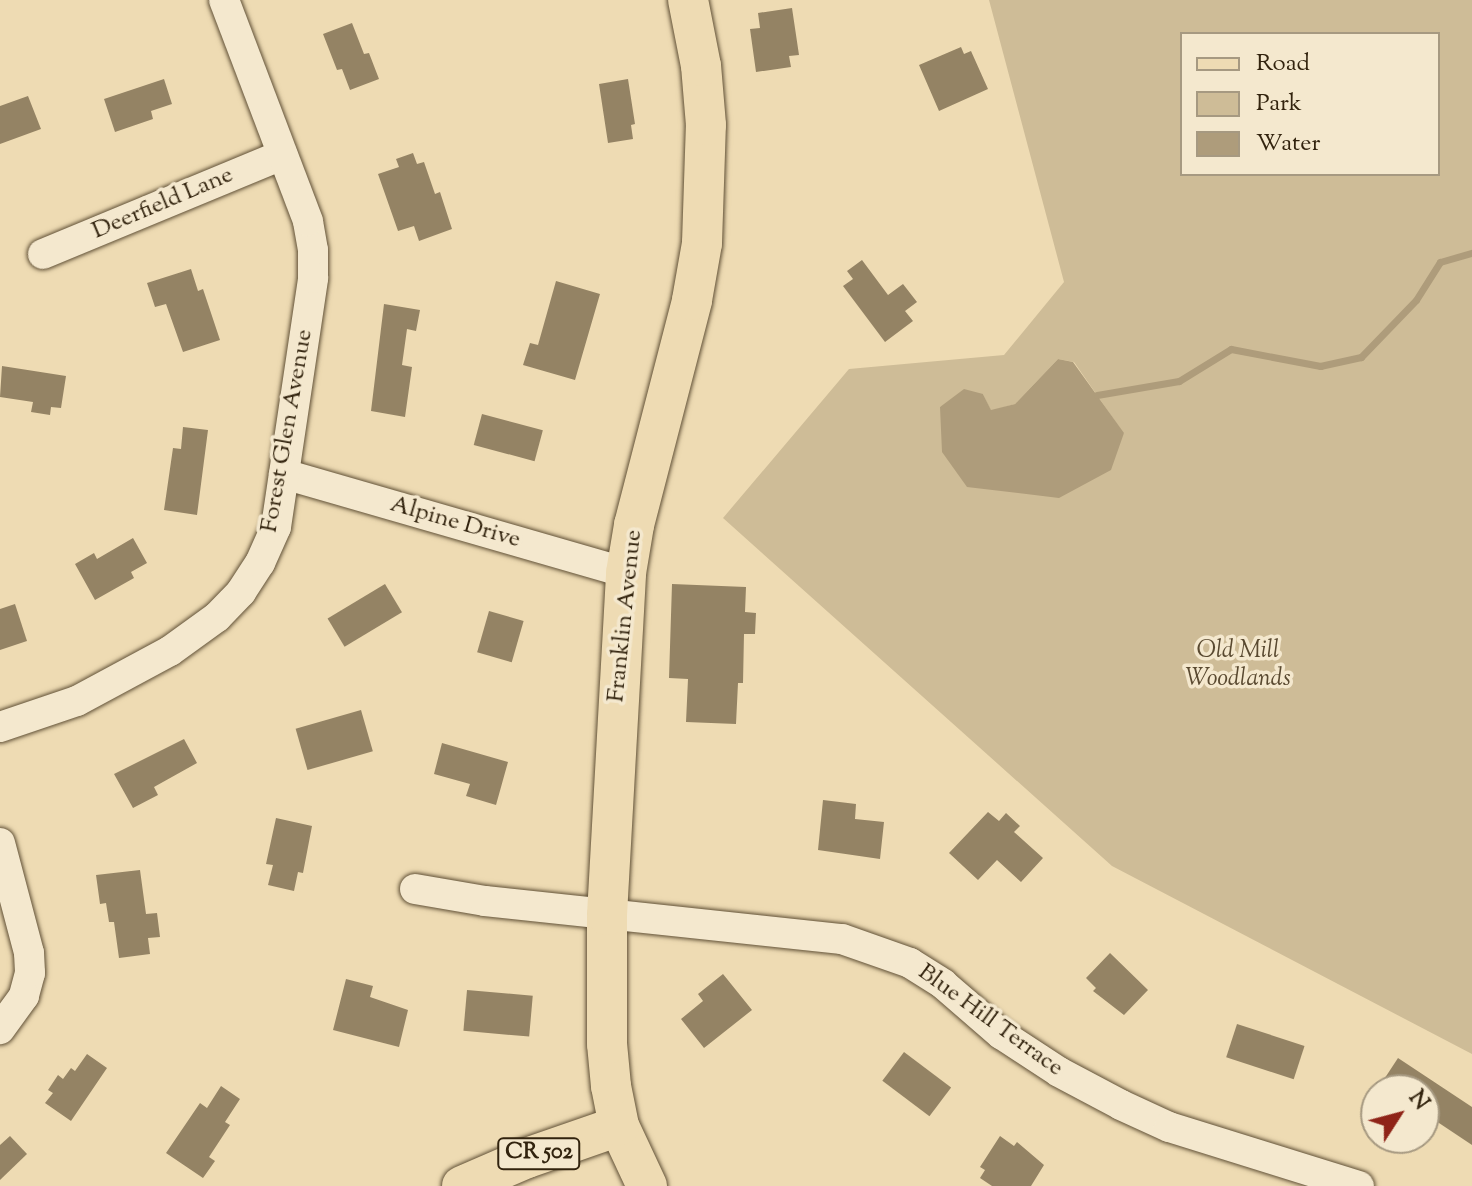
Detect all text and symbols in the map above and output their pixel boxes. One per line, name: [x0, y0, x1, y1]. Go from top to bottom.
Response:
legend: [1180, 32, 1440, 176]
text: Road: [1256, 47, 1310, 81]
text: Park: [1256, 87, 1302, 121]
text: Water: [1256, 127, 1320, 161]
street label: Deerfield Lane: [88, 161, 238, 247]
street label: Forest Glen Avenue: [256, 327, 320, 535]
street label: Alpine Drive: [387, 491, 523, 555]
street label: Franklin Avenue: [603, 528, 649, 704]
park label: Old Mill Woodlands: [1185, 638, 1291, 694]
street label: Blue Hill Terrace: [912, 959, 1068, 1083]
north arrow: [1360, 1074, 1440, 1154]
text: N: [1400, 1085, 1436, 1118]
road number: CR 502: [497, 1136, 581, 1172]

